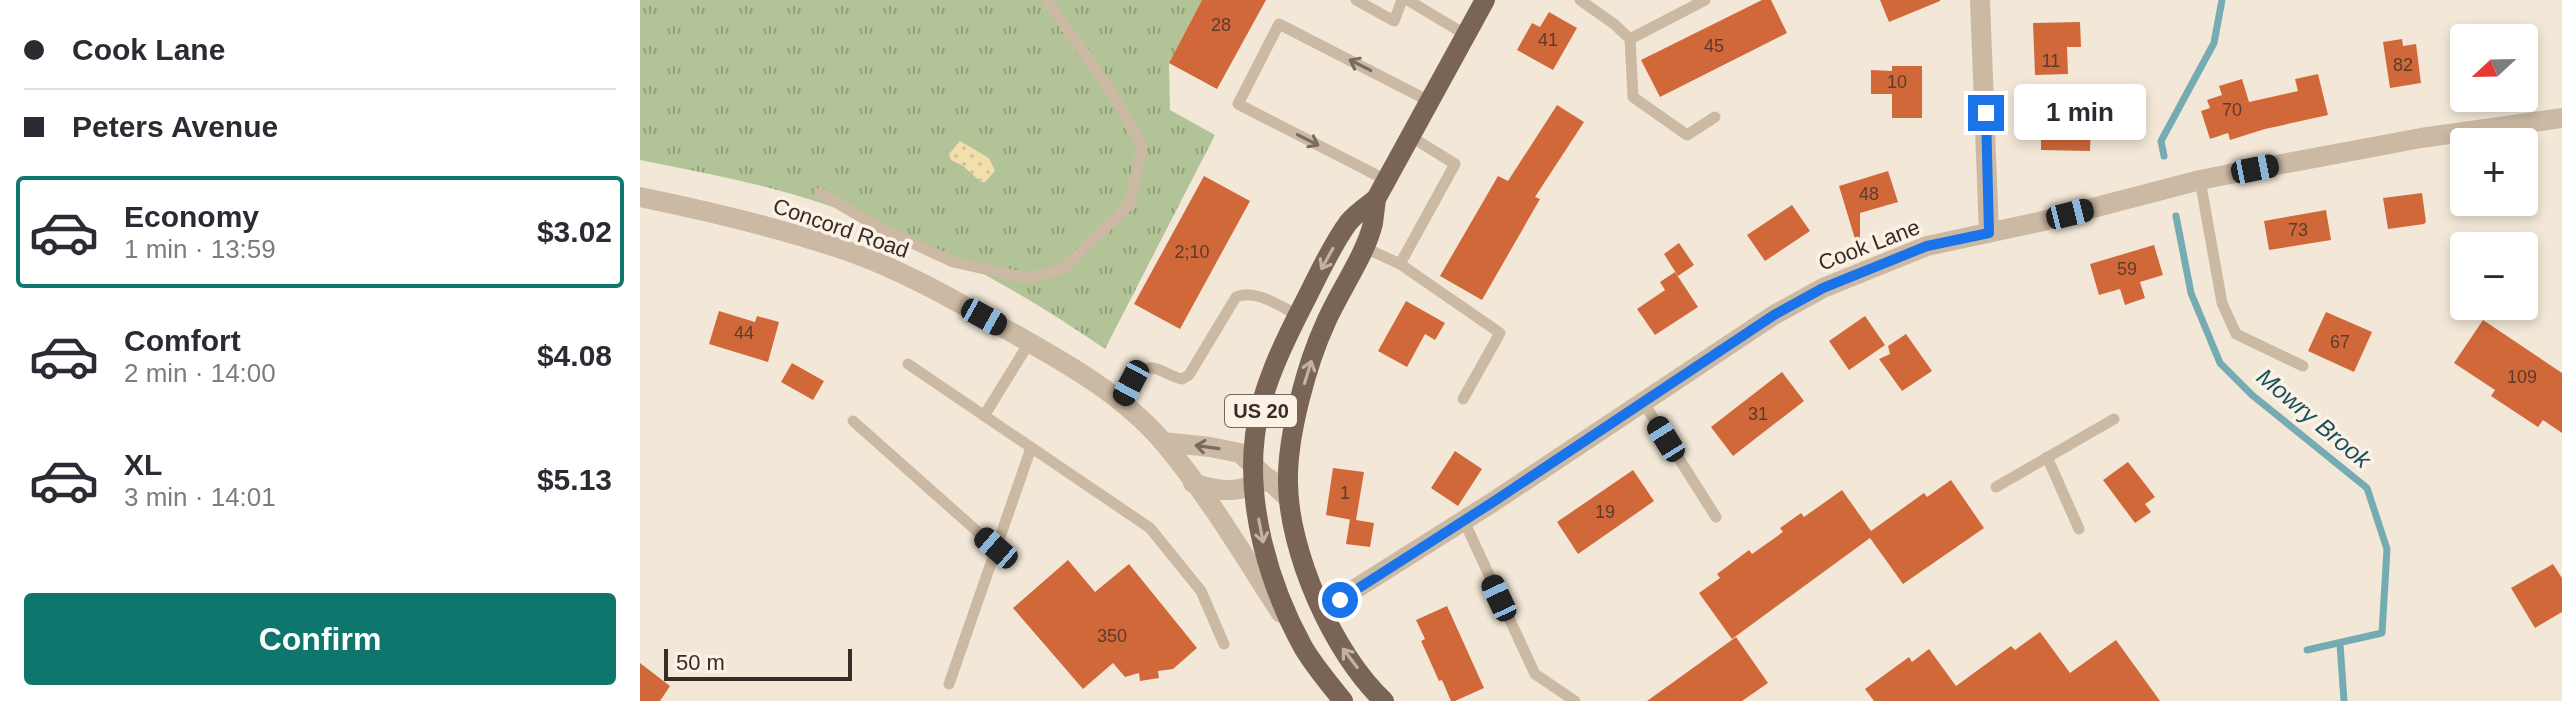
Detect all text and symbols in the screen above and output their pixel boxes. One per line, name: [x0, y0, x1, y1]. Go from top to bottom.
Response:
house number: 28: [1211, 15, 1231, 35]
north arrow: [2450, 24, 2538, 112]
map controls: [2450, 24, 2538, 320]
house number: 41: [1538, 30, 1558, 50]
text: Cook Lane: [72, 33, 225, 66]
house number: 45: [1704, 36, 1724, 56]
house number: 11: [2042, 51, 2060, 71]
house number: 82: [2393, 55, 2413, 75]
one-way arrow: [1349, 57, 1372, 73]
house number: 10: [1887, 72, 1907, 92]
callout: 1 min: [2014, 85, 2146, 141]
route end: [1968, 95, 2004, 131]
text: 1 min: [2046, 97, 2114, 127]
house number: 70: [2222, 100, 2242, 120]
text: Peters Avenue: [72, 110, 278, 143]
button: +: [2450, 128, 2538, 216]
one-way arrow: [1296, 133, 1320, 148]
car: [2229, 153, 2281, 185]
house number: 48: [1859, 184, 1879, 204]
street label: Concord Road: [770, 193, 912, 263]
icon: car: [28, 196, 100, 268]
car: [2044, 197, 2096, 231]
text: Economy: [124, 200, 259, 233]
street label: Cook Lane: [1815, 214, 1923, 276]
text: $3.02: [537, 215, 612, 248]
house number: 73: [2288, 220, 2308, 240]
button: −: [2450, 232, 2538, 320]
text: 1 min · 13:59: [124, 234, 276, 264]
house number: 2;10: [1174, 242, 1210, 262]
one-way arrow: [1319, 246, 1335, 270]
house number: 59: [2117, 259, 2137, 279]
car: [957, 295, 1011, 339]
icon: car: [28, 320, 100, 392]
house number: 44: [734, 323, 754, 343]
text: Comfort: [124, 324, 241, 357]
house number: 67: [2330, 332, 2350, 352]
text: $4.08: [537, 339, 612, 372]
car: [1109, 356, 1153, 410]
text: 2 min · 14:00: [124, 358, 276, 388]
one-way arrow: [1302, 360, 1316, 385]
water label: Mowry Brook: [2252, 363, 2378, 475]
house number: 109: [2507, 367, 2537, 387]
road number: US 20: [1225, 395, 1297, 427]
house number: 31: [1748, 404, 1768, 424]
car: [1643, 412, 1689, 466]
one-way arrow: [1195, 439, 1220, 454]
icon: car: [28, 444, 100, 516]
text: XL: [124, 448, 162, 481]
text: $5.13: [537, 463, 612, 496]
text: 3 min · 14:01: [124, 482, 276, 512]
house number: 1: [1340, 483, 1350, 503]
house number: 19: [1595, 502, 1615, 522]
one-way arrow: [1255, 518, 1270, 543]
car: [970, 523, 1022, 573]
car: [1478, 571, 1520, 625]
route start: [1322, 582, 1358, 618]
button: Confirm: [24, 593, 616, 685]
house number: 350: [1097, 626, 1127, 646]
scale bar: [664, 645, 852, 681]
one-way arrow: [1341, 648, 1358, 669]
text: 50 m: [676, 650, 725, 675]

